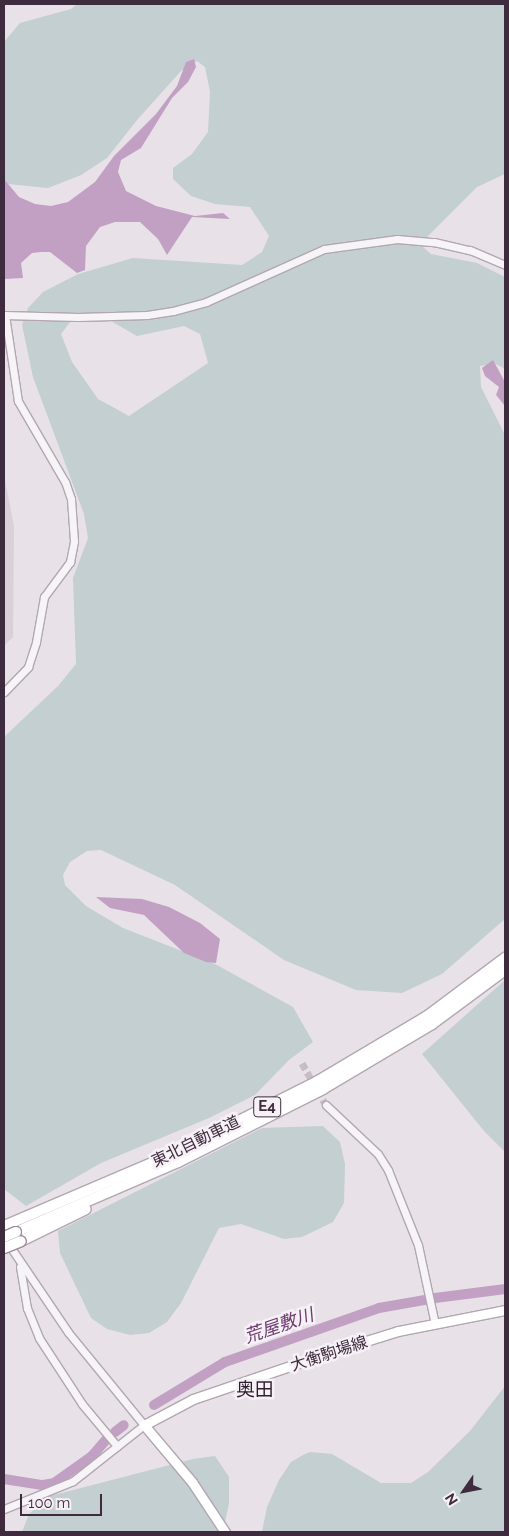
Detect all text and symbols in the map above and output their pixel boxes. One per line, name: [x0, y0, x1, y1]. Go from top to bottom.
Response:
road number: E4: [252, 1094, 282, 1120]
street label: 東北自動車道: [149, 1112, 243, 1172]
water label: 荒屋敷川: [241, 1304, 317, 1348]
street label: 大衡駒場線: [288, 1333, 370, 1375]
district label: 奥田: [236, 1379, 274, 1401]
north arrow: [439, 1466, 489, 1516]
scale bar: [22, 1484, 105, 1516]
text: N: [442, 1490, 461, 1508]
text: 100 m: [28, 1494, 70, 1512]

